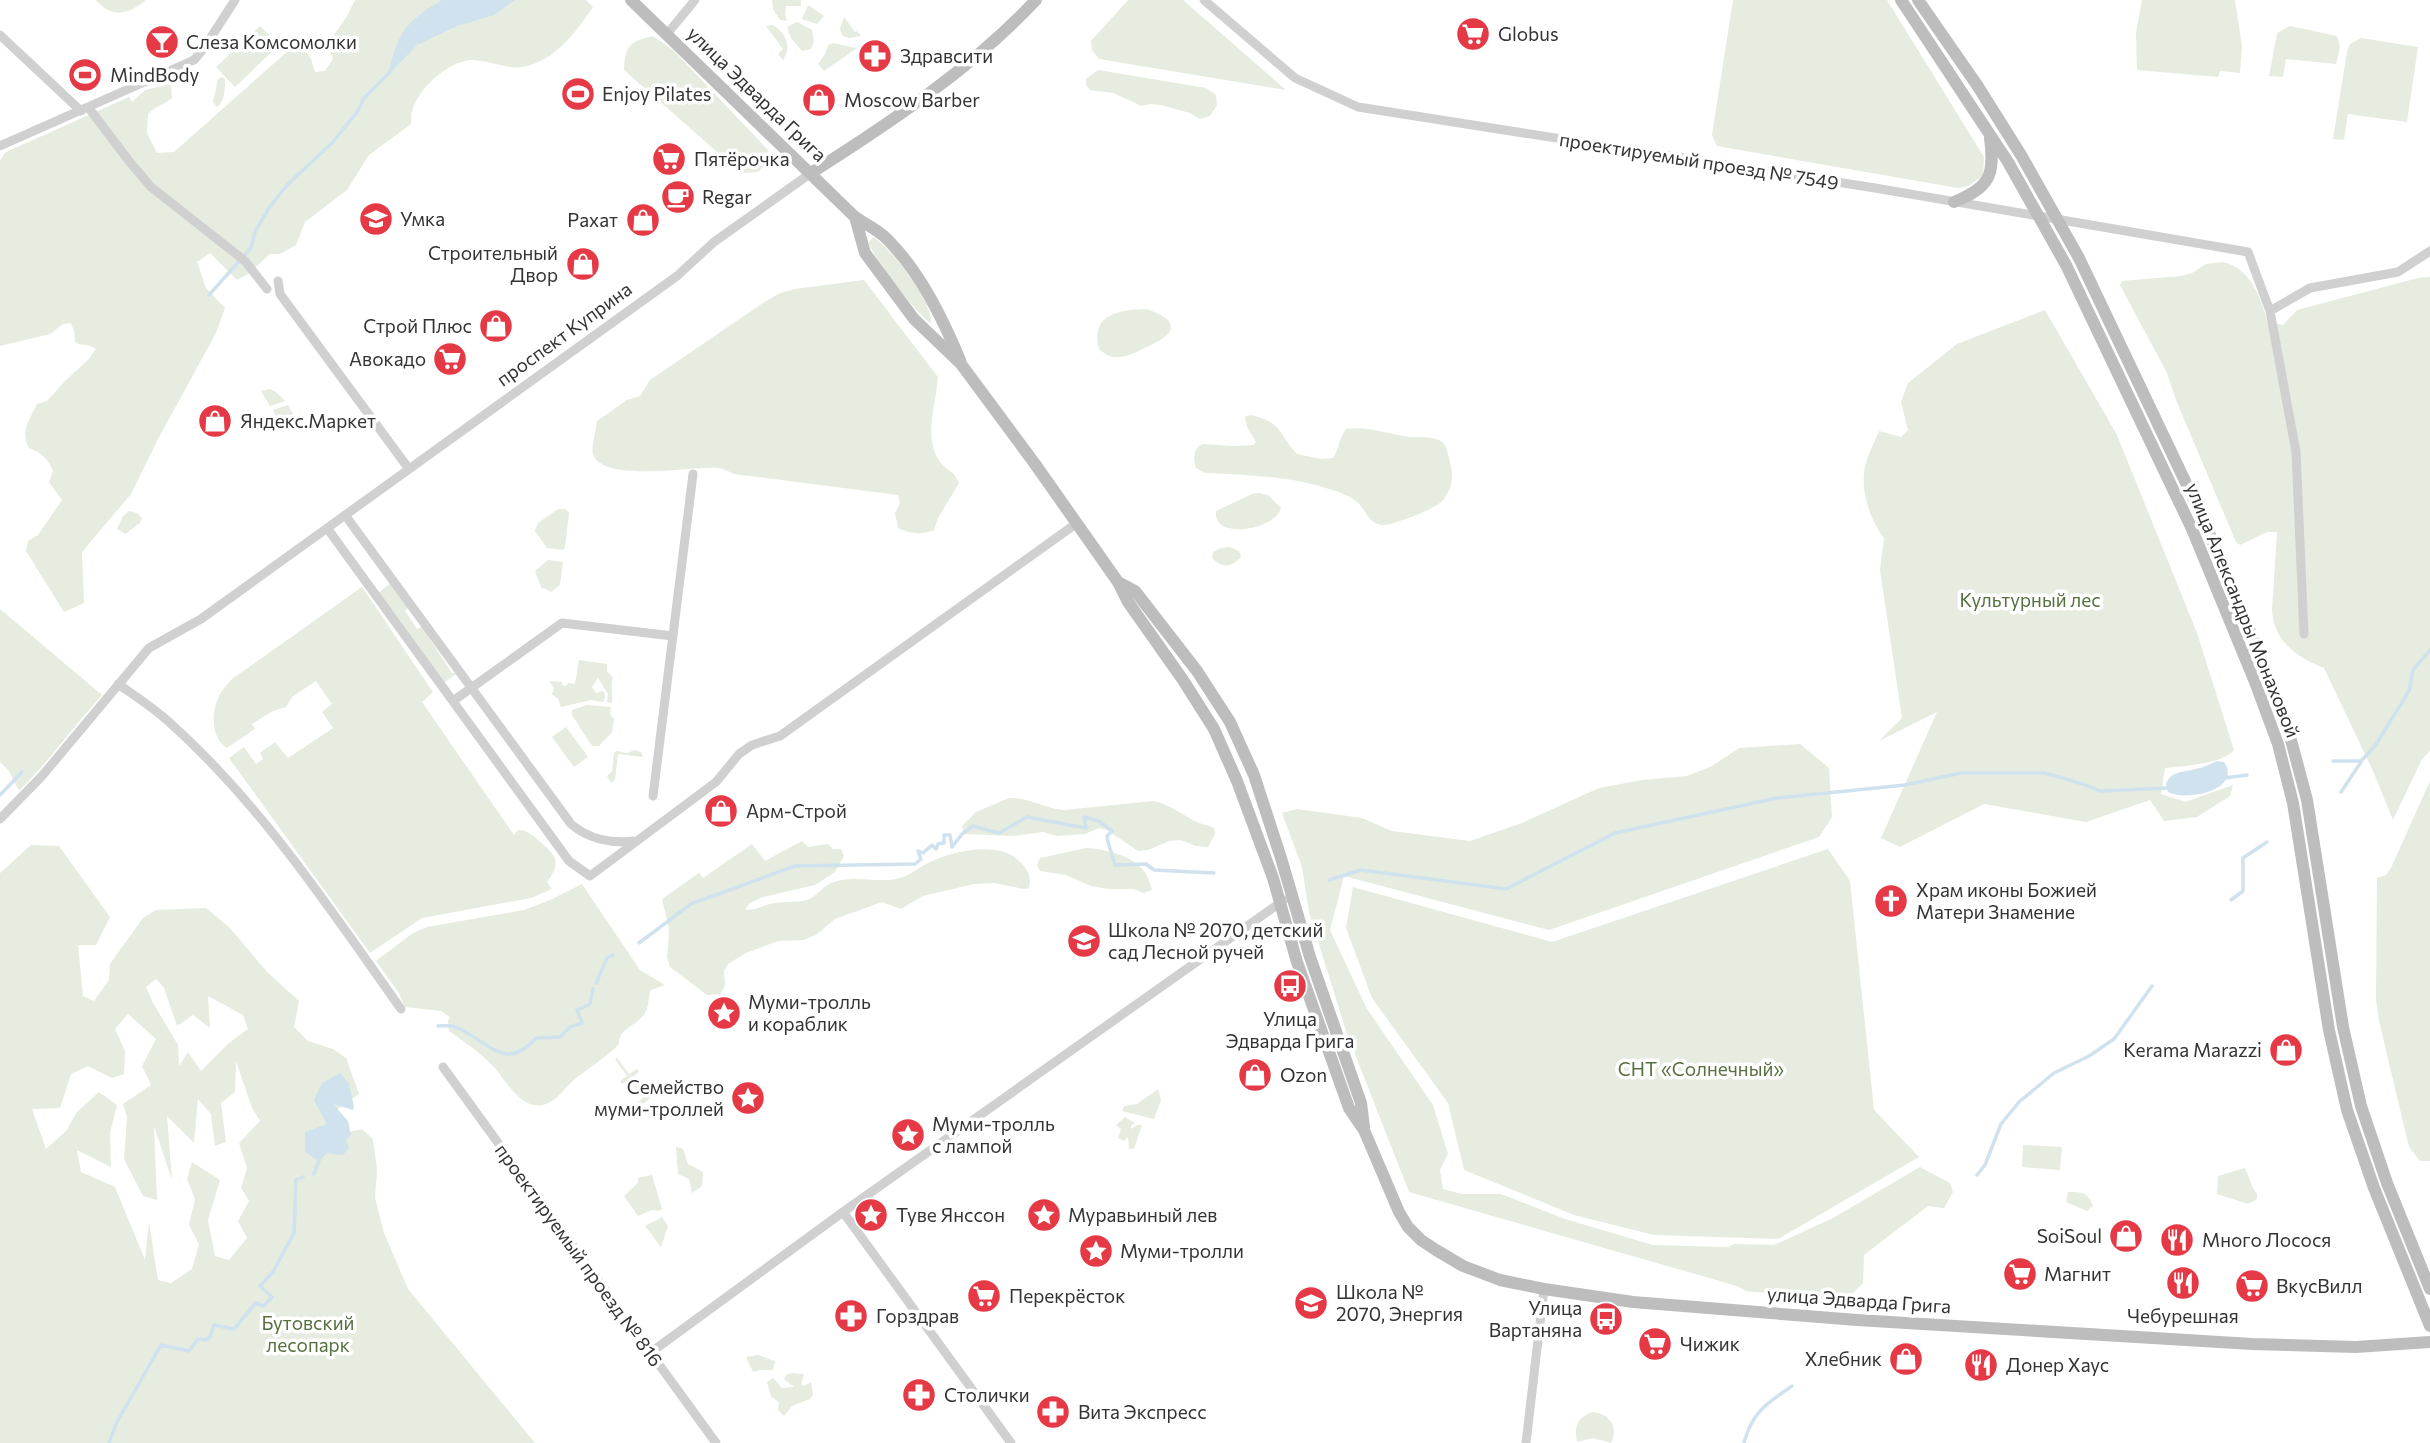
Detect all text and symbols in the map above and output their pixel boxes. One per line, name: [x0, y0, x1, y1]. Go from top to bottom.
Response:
supermarket icon: Globus: [1454, 15, 1492, 53]
street label: улица Эдварда Грига: [683, 21, 832, 166]
place label: Globus: [1498, 22, 1559, 45]
bar icon: Слеза Комсомолки: [143, 23, 181, 61]
place label: Слеза Комсомолки: [186, 30, 357, 53]
pharmacy icon: Здравсити: [856, 37, 894, 75]
place label: Здравсити: [900, 44, 993, 67]
sports icon: MindBody: [66, 56, 104, 94]
place label: MindBody: [110, 63, 200, 86]
sports icon: Enjoy Pilates: [559, 75, 597, 113]
shop icon: Moscow Barber: [800, 81, 838, 119]
place label: Enjoy Pilates: [602, 82, 711, 105]
place label: Moscow Barber: [844, 88, 980, 111]
street label: проектируемый проезд № 7549: [1558, 127, 1840, 194]
supermarket icon: Пятёрочка: [650, 140, 688, 178]
place label: Пятёрочка: [694, 147, 790, 170]
cafe icon: Regar: [659, 178, 697, 216]
place label: Regar: [702, 185, 752, 208]
school or university icon: Умка: [357, 200, 395, 238]
shop icon: Рахат: [624, 201, 662, 239]
place label: Умка: [400, 207, 445, 230]
place label: Рахат: [567, 208, 618, 231]
place label: Строительный Двор: [428, 241, 558, 286]
shop icon: Строительный Двор: [564, 245, 602, 283]
street label: проспект Куприна: [492, 277, 636, 390]
shop icon: Строй Плюс: [477, 307, 515, 345]
place label: Строй Плюс: [363, 314, 472, 337]
supermarket icon: Авокадо: [431, 340, 469, 378]
place label: Авокадо: [349, 347, 426, 370]
shop icon: Яндекс.Маркет: [196, 402, 234, 440]
place label: Яндекс.Маркет: [240, 409, 376, 432]
street label: улица Александры Монаховой: [2182, 479, 2305, 741]
park label: Культурный лес: [1959, 588, 2101, 611]
shop icon: Арм-Строй: [702, 792, 740, 830]
place label: Арм-Строй: [746, 799, 847, 822]
place label: Храм иконы Божией Матери Знамение: [1916, 878, 2097, 923]
church icon: Храм иконы Божией Матери Знамение: [1872, 882, 1910, 920]
place label: Школа № 2070, детский сад Лесной ручей: [1108, 918, 1323, 963]
school or university icon: Школа № 2070, детский сад Лесной ручей: [1065, 922, 1103, 960]
bus stop icon: Улица Эдварда Грига: [1271, 967, 1309, 1005]
place label: Муми-тролль и кораблик: [748, 990, 871, 1035]
place icon: Муми-тролль и кораблик: [705, 994, 743, 1032]
place label: Улица Эдварда Грига: [1226, 1007, 1354, 1052]
shop icon: Kerama Marazzi: [2267, 1031, 2305, 1069]
place label: Kerama Marazzi: [2123, 1038, 2262, 1061]
shop icon: Ozon: [1236, 1056, 1274, 1094]
park label: СНТ «Солнечный»: [1618, 1057, 1784, 1080]
place label: Ozon: [1280, 1063, 1327, 1086]
place label: Семейство муми-троллей: [594, 1075, 724, 1120]
place icon: Семейство муми-троллей: [729, 1079, 767, 1117]
place label: Муми-тролль с лампой: [932, 1112, 1055, 1157]
place icon: Муми-тролль с лампой: [889, 1116, 927, 1154]
street label: проектируемый проезд № 816: [491, 1139, 668, 1371]
place icon: Туве Янссон: [852, 1196, 890, 1234]
place icon: Муравьиный лев: [1025, 1196, 1063, 1234]
place label: Туве Янссон: [896, 1203, 1005, 1226]
place label: Муравьиный лев: [1068, 1203, 1217, 1226]
shop icon: SoiSoul: [2107, 1217, 2145, 1255]
restaurant icon: Много Лосося: [2158, 1221, 2196, 1259]
place label: SoiSoul: [2037, 1224, 2102, 1247]
place label: Много Лосося: [2202, 1228, 2331, 1251]
place icon: Муми-тролли: [1077, 1232, 1115, 1270]
place label: Муми-тролли: [1120, 1239, 1244, 1262]
supermarket icon: Магнит: [2001, 1255, 2039, 1293]
place label: Магнит: [2044, 1262, 2111, 1285]
restaurant icon: Чебурешная: [2164, 1264, 2202, 1302]
supermarket icon: ВкусВилл: [2233, 1267, 2271, 1305]
place label: ВкусВилл: [2276, 1274, 2362, 1297]
supermarket icon: Перекрёсток: [965, 1277, 1003, 1315]
place label: Школа № 2070, Энергия: [1336, 1280, 1463, 1325]
street label: улица Эдварда Грига: [1766, 1282, 1952, 1317]
place label: Перекрёсток: [1009, 1284, 1125, 1307]
school or university icon: Школа № 2070, Энергия: [1292, 1284, 1330, 1322]
place label: Улица Вартаняна: [1489, 1296, 1582, 1341]
pharmacy icon: Горздрав: [832, 1297, 870, 1335]
bus stop icon: Улица Вартаняна: [1587, 1300, 1625, 1338]
place label: Горздрав: [876, 1304, 959, 1327]
place label: Чебурешная: [2127, 1304, 2239, 1327]
park label: Бутовский лесопарк: [262, 1311, 354, 1356]
supermarket icon: Чижик: [1636, 1325, 1674, 1363]
place label: Чижик: [1680, 1332, 1740, 1355]
shop icon: Хлебник: [1887, 1340, 1925, 1378]
restaurant icon: Донер Хаус: [1962, 1346, 2000, 1384]
place label: Хлебник: [1805, 1347, 1882, 1370]
place label: Донер Хаус: [2006, 1353, 2109, 1376]
pharmacy icon: Столички: [900, 1376, 938, 1414]
place label: Столички: [944, 1383, 1030, 1406]
pharmacy icon: Вита Экспресс: [1034, 1393, 1072, 1431]
place label: Вита Экспресс: [1078, 1400, 1207, 1423]

